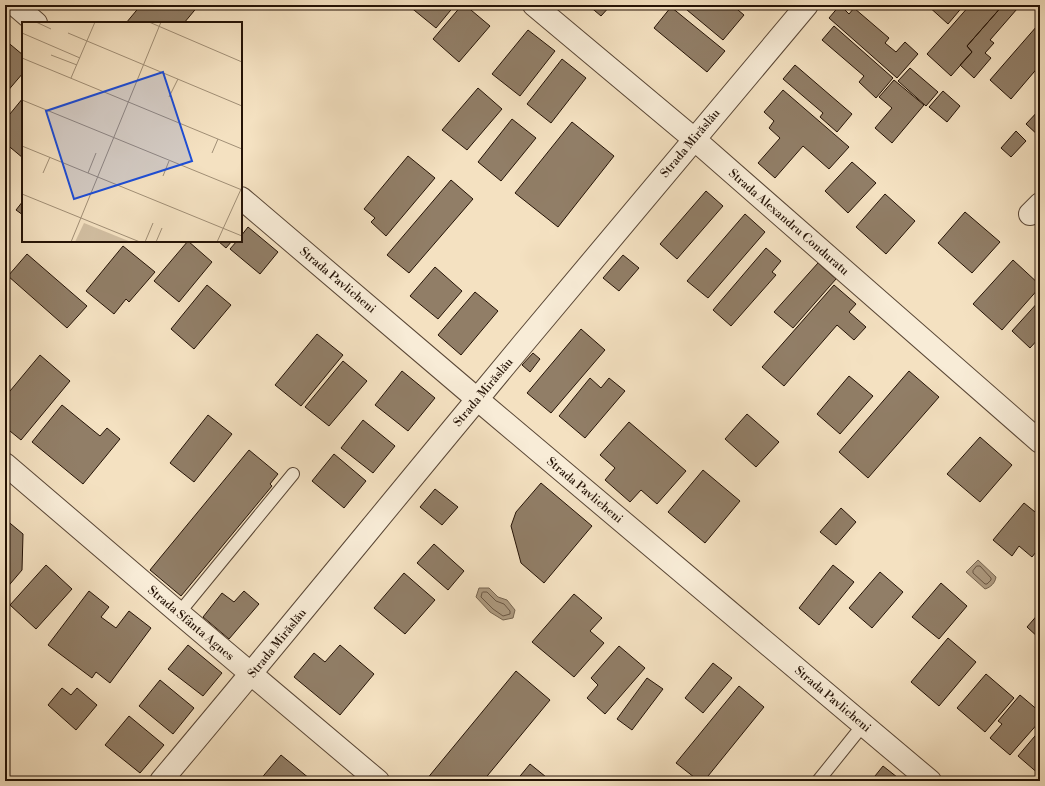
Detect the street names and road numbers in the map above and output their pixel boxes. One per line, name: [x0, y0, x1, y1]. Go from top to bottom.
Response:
street label: Strada Mirăslău: [657, 106, 724, 181]
street label: Strada Alexandru Conduratu: [725, 166, 852, 279]
street label: Strada Pavlicheni: [296, 244, 379, 317]
street label: Strada Mirăslău: [450, 355, 517, 430]
street label: Strada Pavlicheni: [543, 454, 626, 527]
street label: Strada Sfânta Agnes: [144, 583, 237, 664]
street label: Strada Mirăslău: [245, 605, 310, 681]
street label: Strada Pavlicheni: [791, 663, 874, 736]

